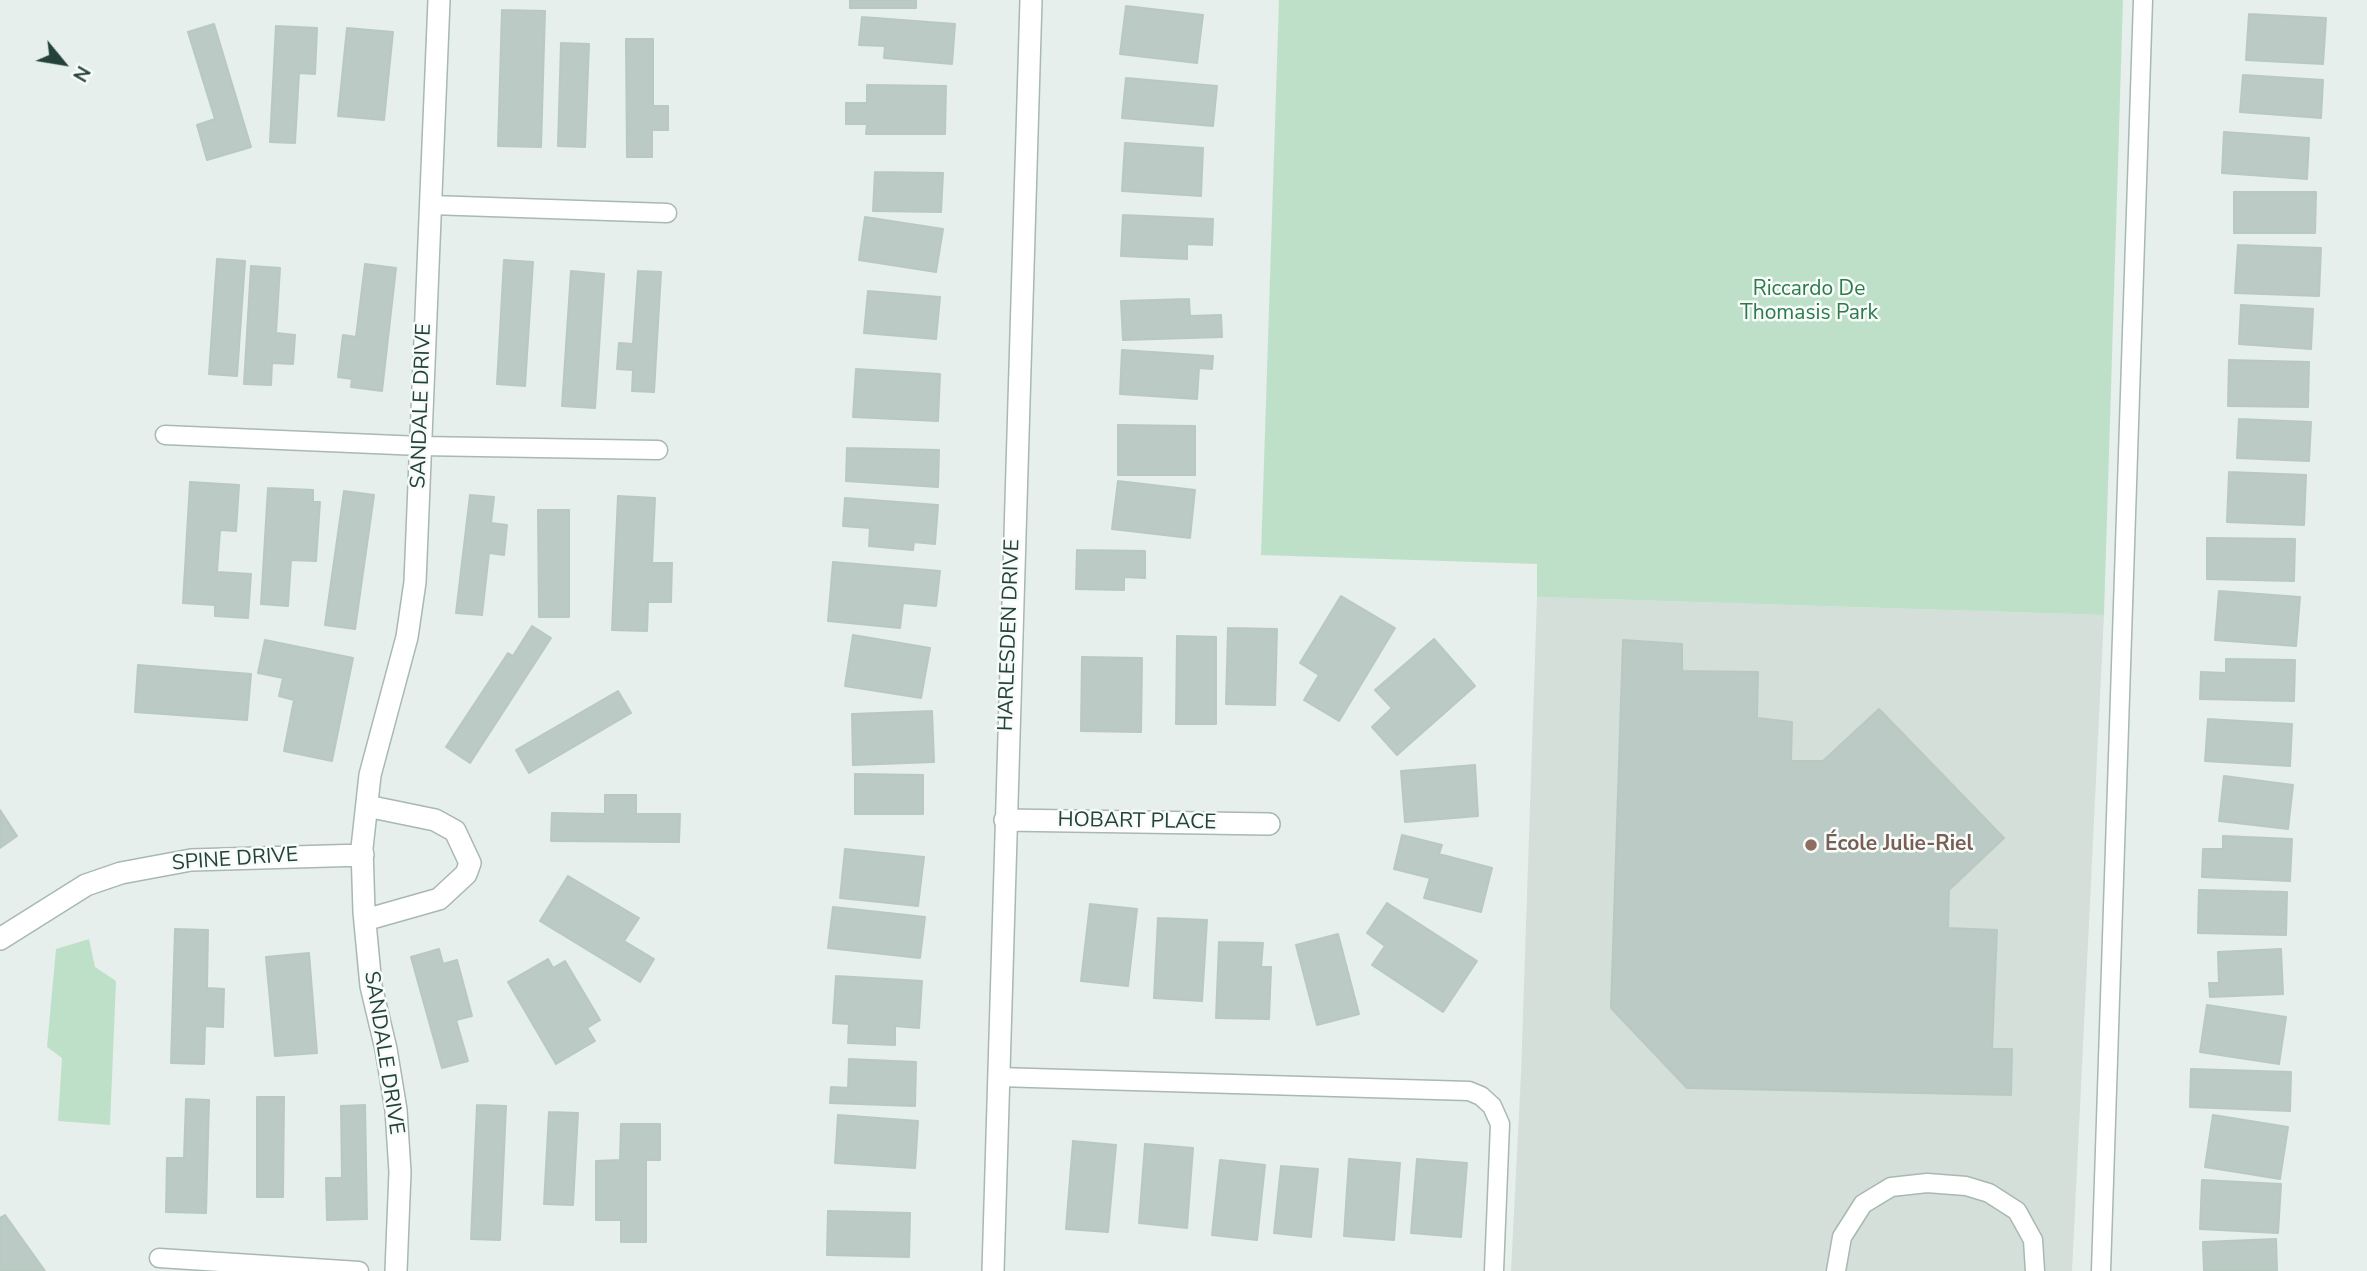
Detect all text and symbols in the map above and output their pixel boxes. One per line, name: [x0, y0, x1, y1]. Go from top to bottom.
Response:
north arrow: [28, 28, 98, 98]
text: N: [66, 61, 96, 86]
park label: Riccardo De Thomasis Park: [1740, 277, 1878, 327]
street label: SANDALE DRIVE: [407, 323, 437, 489]
street label: HARLESDEN DRIVE: [994, 539, 1026, 731]
street label: HOBART PLACE: [1057, 808, 1217, 836]
place label: École Julie-Riel: [1825, 832, 1973, 858]
marker: École Julie-Riel: [1803, 837, 1819, 853]
street label: SPINE DRIVE: [171, 843, 299, 877]
street label: SANDALE DRIVE: [358, 969, 408, 1137]

